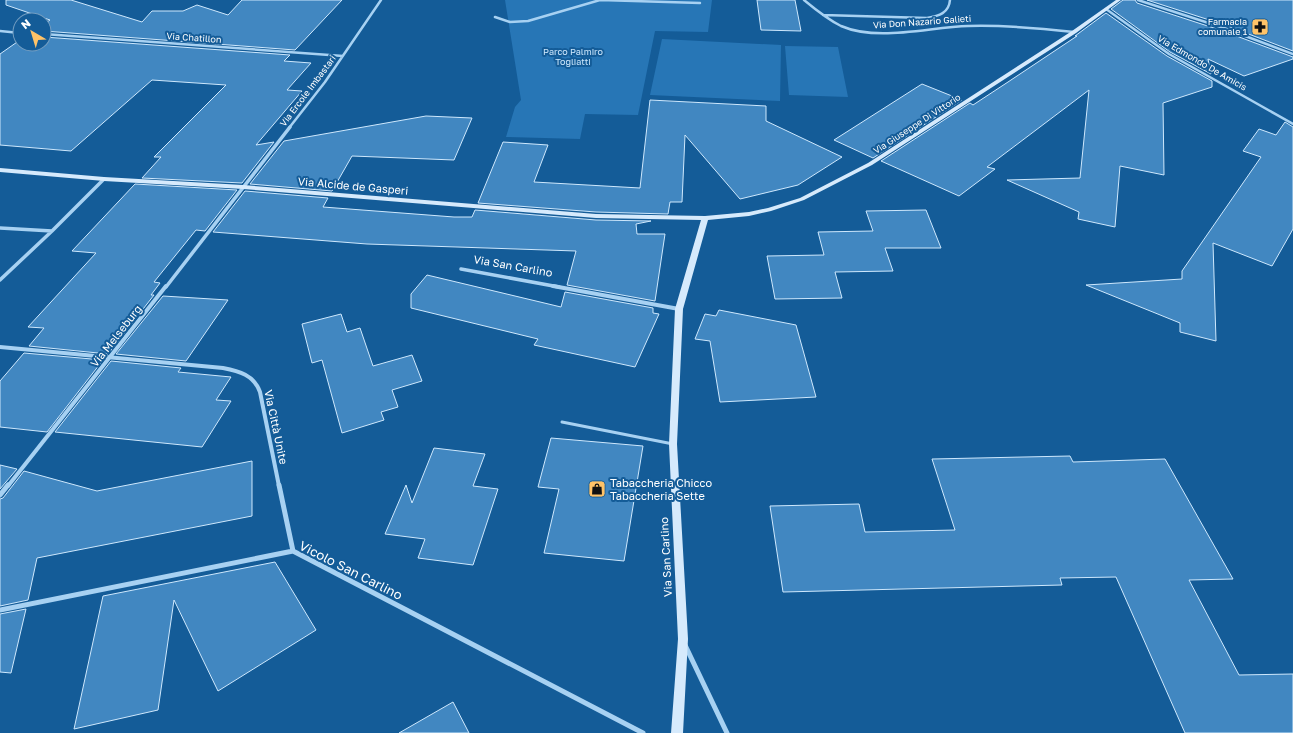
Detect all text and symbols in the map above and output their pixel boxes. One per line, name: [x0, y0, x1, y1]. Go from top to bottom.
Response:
north arrow: [12, 12, 52, 52]
street label: Via Don Nazario Galieti: [873, 13, 971, 30]
text: N: [18, 16, 33, 31]
place label: Farmacia comunale 1: [1198, 16, 1248, 37]
pharmacy icon: Farmacia comunale 1: [1250, 17, 1270, 37]
street label: Via Chatillon: [166, 30, 222, 45]
street label: Via Edmondo De Amicis: [1156, 33, 1249, 93]
park label: Parco Palmiro Togliatti: [543, 46, 603, 67]
street label: Via Ercole Imbastari: [277, 53, 338, 128]
street label: Via Giuseppe Di Vittorio: [871, 91, 962, 156]
street label: Via Alcide de Gasperi: [297, 174, 409, 197]
street label: Via San Carlino: [473, 252, 554, 279]
street label: Via Melseburg: [87, 302, 144, 369]
street label: Via Città Unite: [262, 388, 291, 465]
place label: Tabaccheria Chicco Tabaccheria Sette: [610, 476, 713, 502]
shop icon: Tabaccheria Chicco Tabaccheria Sette: [587, 479, 607, 499]
street label: Via San Carlino: [657, 516, 674, 597]
street label: Vicolo San Carlino: [297, 537, 405, 603]

